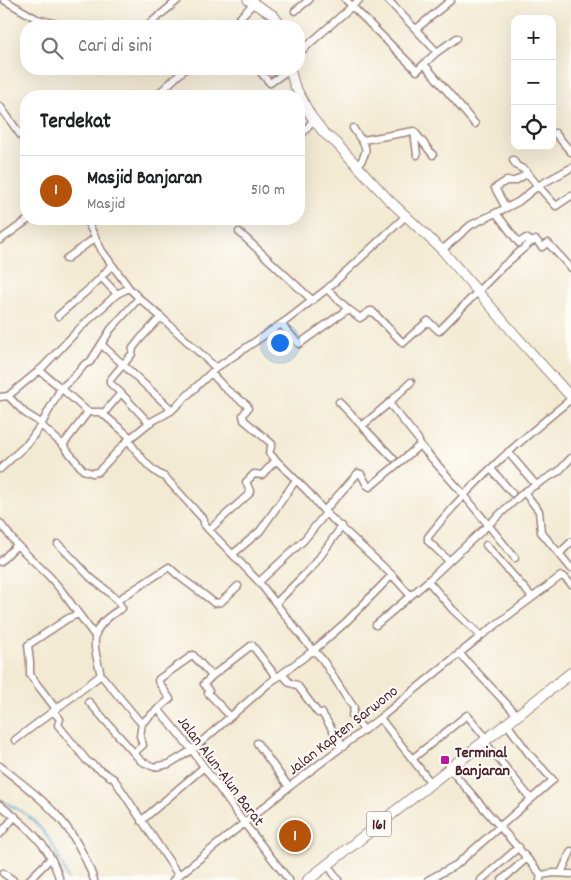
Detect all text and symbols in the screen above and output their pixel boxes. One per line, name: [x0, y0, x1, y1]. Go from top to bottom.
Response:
map controls: [511, 15, 556, 150]
button: +: [511, 15, 556, 60]
search box: [20, 20, 305, 75]
icon: search: [38, 34, 66, 62]
text: Cari di sini: [78, 34, 152, 61]
button: −: [511, 60, 556, 105]
button: locate: [511, 105, 556, 150]
text: Terdekat: [40, 108, 111, 138]
text: Masjid Banjaran: [87, 166, 202, 193]
text: 1: [54, 179, 58, 202]
text: 510 m: [251, 179, 285, 202]
text: Masjid: [87, 193, 125, 216]
your location: [267, 330, 293, 356]
street label: Jalan Kapten Sarwono: [284, 681, 404, 781]
street label: Jalan Alun-Alun Barat: [171, 711, 269, 832]
place label: Terminal Banjaran: [455, 742, 510, 783]
marker: Terminal Banjaran: [439, 754, 451, 766]
road number: 161: [366, 812, 392, 836]
pin: 1: [279, 817, 311, 855]

